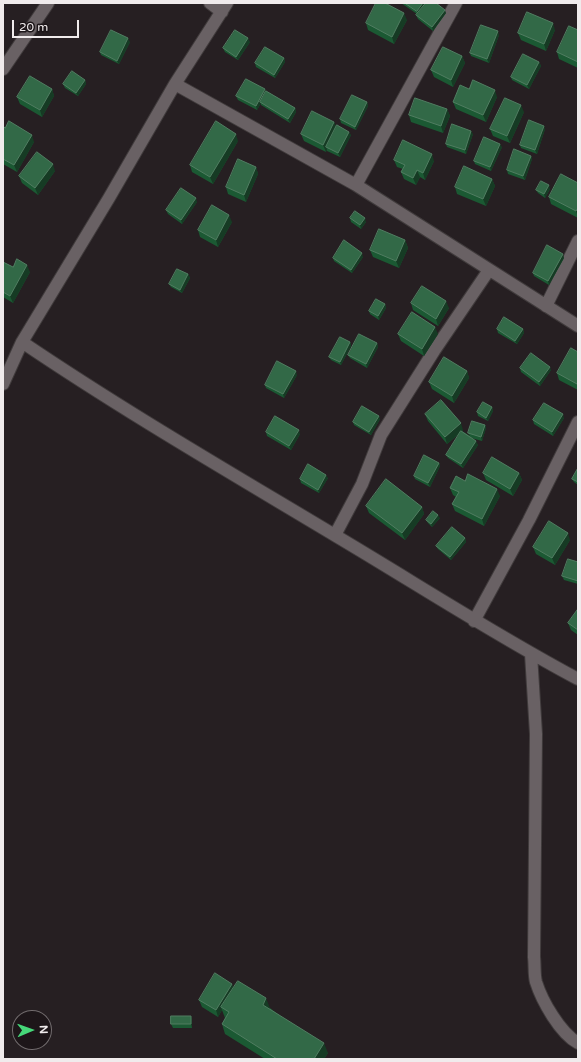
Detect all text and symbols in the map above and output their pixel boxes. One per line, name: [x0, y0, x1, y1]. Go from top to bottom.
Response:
scale bar: [14, 12, 81, 38]
text: 20 m: [19, 20, 48, 34]
north arrow: [12, 1010, 52, 1050]
text: N: [37, 1025, 50, 1034]

